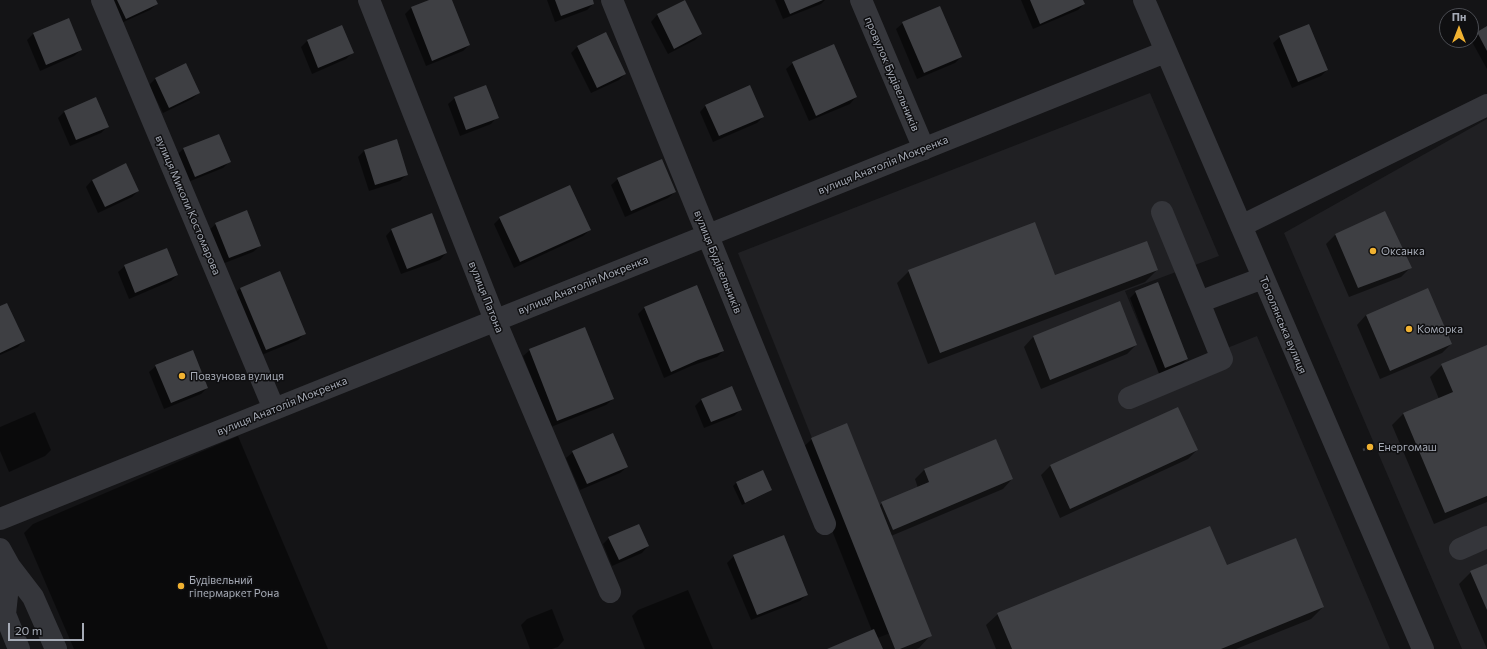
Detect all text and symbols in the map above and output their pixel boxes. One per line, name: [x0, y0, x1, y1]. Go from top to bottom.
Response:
north arrow: [1439, 8, 1479, 48]
text: Пн: [1452, 10, 1466, 23]
street label: провулок Будівельників: [862, 15, 922, 133]
street label: вулиця Миколи Костомарова: [153, 133, 223, 277]
street label: вулиця Анатолія Мокренка: [816, 133, 950, 197]
street label: вулиця Будівельників: [691, 208, 745, 316]
place label: Оксанка: [1381, 244, 1425, 258]
marker: Оксанка: [1368, 246, 1378, 256]
street label: вулиця Анатолія Мокренка: [516, 253, 650, 317]
street label: вулиця Патона: [466, 259, 506, 335]
street label: Тополянська вулиця: [1256, 274, 1310, 376]
place label: Коморка: [1417, 322, 1463, 336]
marker: Коморка: [1404, 324, 1414, 334]
place label: Повзунова вулиця: [190, 369, 284, 383]
marker: Повзунова вулиця: [177, 371, 187, 381]
street label: вулиця Анатолія Мокренка: [215, 374, 349, 438]
place label: Енергомаш: [1378, 440, 1437, 454]
marker: Енергомаш: [1365, 442, 1375, 452]
place label: Будівельний гіпермаркет Рона: [189, 573, 279, 599]
marker: Будівельний гіпермаркет Рона: [176, 581, 186, 591]
scale bar: [10, 615, 86, 641]
text: 20 m: [15, 623, 42, 637]

